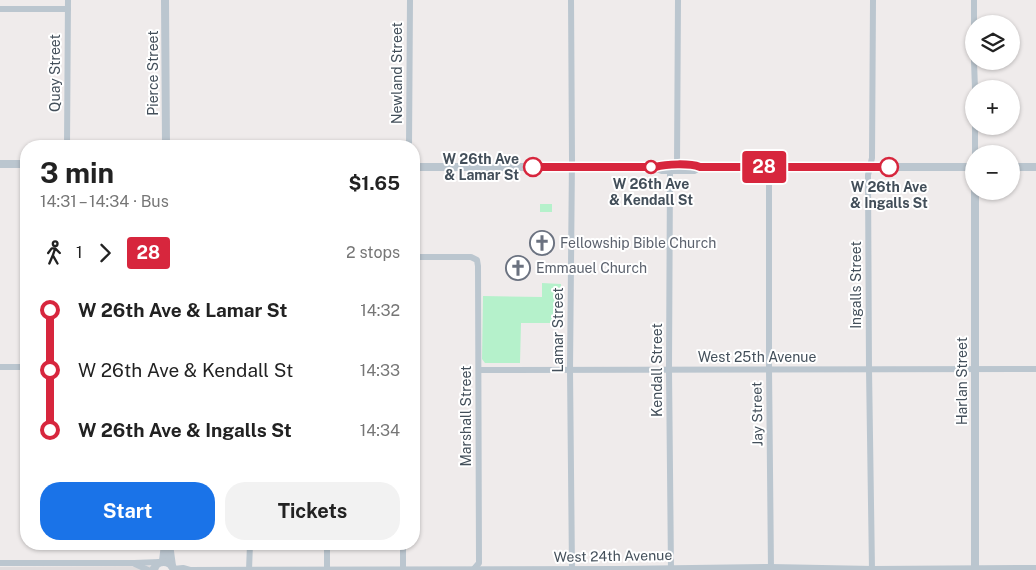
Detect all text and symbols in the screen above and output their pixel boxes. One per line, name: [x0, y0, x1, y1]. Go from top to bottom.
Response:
map controls: [965, 15, 1020, 200]
button: layers: [965, 15, 1020, 70]
street label: Newland Street: [389, 22, 405, 124]
street label: Pierce Street: [145, 30, 161, 116]
street label: Quay Street: [47, 34, 63, 112]
button: +: [965, 80, 1020, 135]
button: −: [965, 145, 1020, 200]
place label: W 26th Ave & Lamar St: [443, 151, 519, 183]
line badge: 28: [742, 151, 786, 183]
text: 3 min: [40, 156, 114, 189]
text: 28: [752, 156, 776, 177]
marker: W 26th Ave & Lamar St: [523, 157, 543, 177]
marker: W 26th Ave & Ingalls St: [879, 157, 899, 177]
marker: W 26th Ave & Kendall St: [644, 160, 658, 174]
text: $1.65: [348, 172, 400, 194]
place label: W 26th Ave & Kendall St: [609, 176, 693, 208]
place label: W 26th Ave & Ingalls St: [850, 179, 928, 211]
text: 14:31 – 14:34 · Bus: [40, 192, 169, 211]
church icon: Fellowship Bible Church: [529, 230, 555, 256]
place label: Fellowship Bible Church: [560, 235, 716, 251]
icon: walk: [40, 239, 68, 267]
icon: forward: [91, 239, 119, 267]
street label: Ingalls Street: [848, 241, 864, 329]
text: 28: [137, 242, 160, 263]
text: 1: [76, 243, 83, 262]
text: 2 stops: [346, 243, 400, 262]
church icon: Emmauel Church: [505, 255, 531, 281]
place label: Emmauel Church: [536, 260, 647, 276]
street label: Lamar Street: [550, 287, 566, 373]
text: W 26th Ave & Lamar St: [78, 299, 287, 321]
text: 14:32: [360, 301, 400, 320]
street label: Kendall Street: [649, 323, 665, 417]
street label: Harlan Street: [954, 337, 970, 425]
street label: West 25th Avenue: [698, 349, 816, 365]
text: W 26th Ave & Kendall St: [78, 359, 294, 381]
text: 14:33: [360, 361, 400, 380]
street label: Marshall Street: [458, 366, 474, 466]
street label: Jay Street: [748, 382, 766, 446]
text: W 26th Ave & Ingalls St: [78, 419, 292, 441]
text: 14:34: [360, 421, 400, 440]
button: Start: [40, 482, 215, 540]
button: Tickets: [225, 482, 400, 540]
street label: West 24th Avenue: [554, 547, 672, 565]

